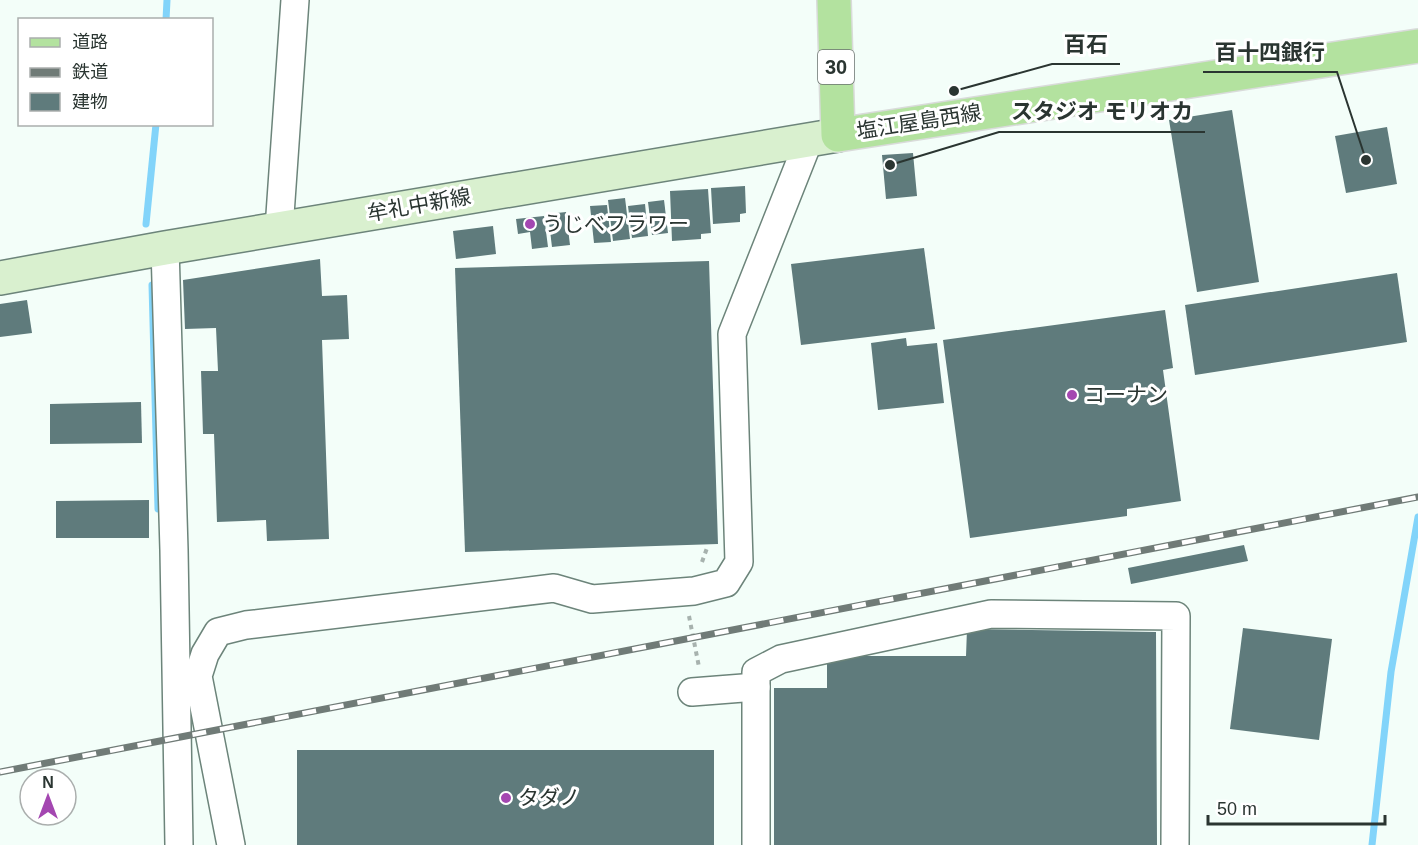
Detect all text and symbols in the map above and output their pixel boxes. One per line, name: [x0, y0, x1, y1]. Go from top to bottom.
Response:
legend: [18, 18, 213, 126]
callout: 百石: [1052, 24, 1120, 64]
text: 道路: [72, 32, 108, 52]
text: 百石: [1064, 32, 1108, 57]
callout: 百十四銀行: [1203, 32, 1337, 72]
text: 百十四銀行: [1215, 40, 1325, 65]
road number: 30: [818, 50, 854, 84]
text: 鉄道: [72, 62, 108, 82]
text: 建物: [72, 92, 108, 112]
callout: スタジオ モリオカ: [999, 92, 1205, 132]
text: スタジオ モリオカ: [1011, 99, 1193, 124]
street label: 塩江屋島西線: [855, 100, 983, 143]
street label: 牟礼中新線: [365, 184, 473, 225]
place label: うじべフラワー: [542, 212, 689, 235]
marker: うじべフラワー: [523, 217, 537, 231]
place label: コーナン: [1084, 383, 1168, 406]
marker: コーナン: [1065, 388, 1079, 402]
north arrow: [18, 767, 78, 827]
text: N: [42, 774, 54, 791]
place label: タダノ: [518, 786, 580, 809]
scale bar: [1208, 788, 1385, 826]
marker: タダノ: [499, 791, 513, 805]
text: 50 m: [1217, 799, 1257, 819]

